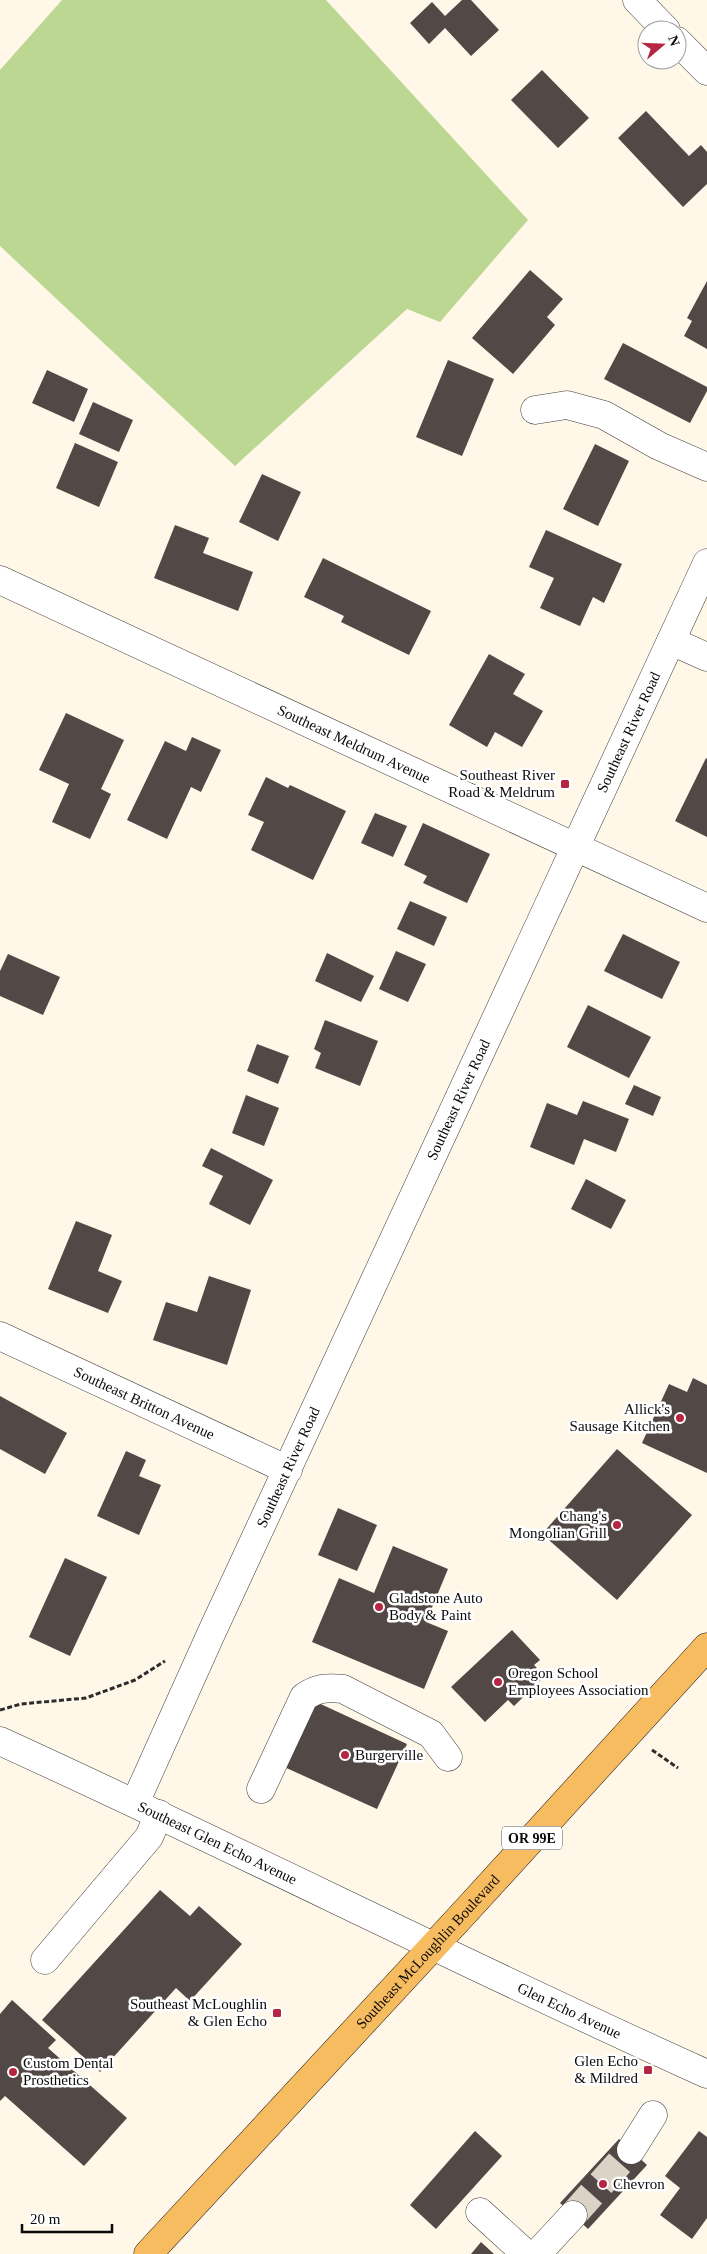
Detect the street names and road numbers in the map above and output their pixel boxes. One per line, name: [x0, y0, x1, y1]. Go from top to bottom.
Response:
street label: Southeast River Road: [594, 669, 664, 795]
street label: Southeast Meldrum Avenue: [275, 702, 433, 787]
street label: Southeast River Road: [424, 1037, 493, 1163]
street label: Southeast Britton Avenue: [71, 1364, 217, 1443]
street label: Southeast River Road: [253, 1404, 323, 1530]
street label: Southeast Glen Echo Avenue: [135, 1798, 300, 1888]
road number: OR 99E: [502, 1826, 562, 1850]
street label: Southeast McLoughlin Boulevard: [353, 1871, 503, 2032]
street label: Glen Echo Avenue: [515, 1980, 624, 2042]

